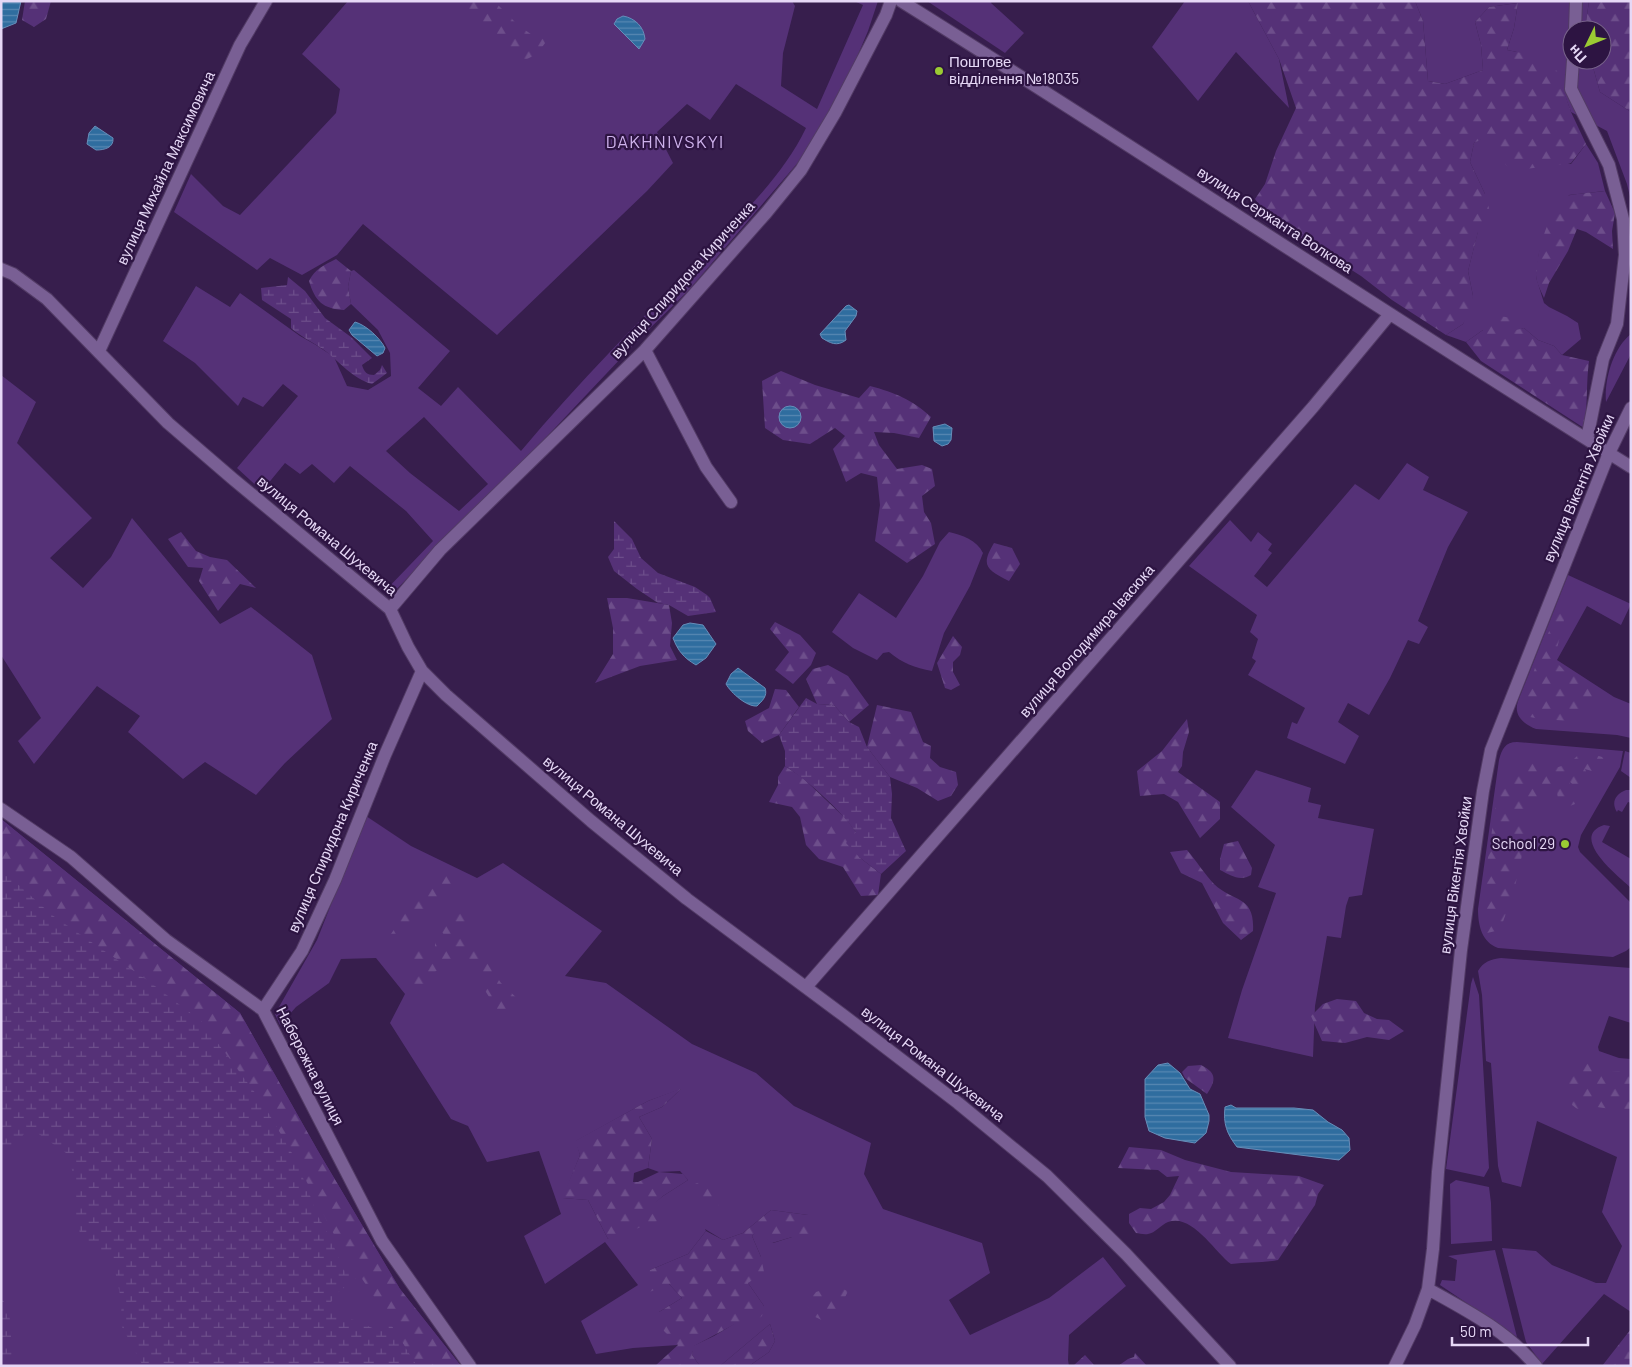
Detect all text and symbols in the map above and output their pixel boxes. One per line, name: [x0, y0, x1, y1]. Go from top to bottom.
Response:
north arrow: [1562, 20, 1612, 70]
text: Пн: [1565, 42, 1590, 67]
place label: Поштове відділення №18035: [949, 52, 1079, 87]
marker: Поштове відділення №18035: [933, 65, 945, 77]
street label: вулиця Михайла Максимовича: [112, 67, 218, 267]
district label: DAKHNIVSKYI: [605, 130, 725, 152]
street label: вулиця Сержанта Волкова: [1194, 162, 1357, 277]
street label: вулиця Спиридона Кириченка: [607, 196, 758, 362]
street label: вулиця Вікентія Хвойки: [1539, 411, 1617, 564]
street label: вулиця Романа Шухевича: [254, 471, 402, 599]
street label: вулиця Володимира Івасюка: [1015, 560, 1158, 720]
street label: вулиця Спиридона Кириченка: [284, 738, 381, 935]
street label: вулиця Романа Шухевича: [540, 751, 688, 879]
street label: вулиця Вікентія Хвойки: [1435, 795, 1475, 955]
place label: School 29: [1492, 834, 1555, 852]
marker: School 29: [1559, 838, 1571, 850]
street label: вулиця Романа Шухевича: [858, 1002, 1009, 1125]
street label: Набережна вулиця: [273, 1003, 349, 1128]
scale bar: [1452, 1314, 1588, 1346]
text: 50 m: [1460, 1322, 1492, 1340]

